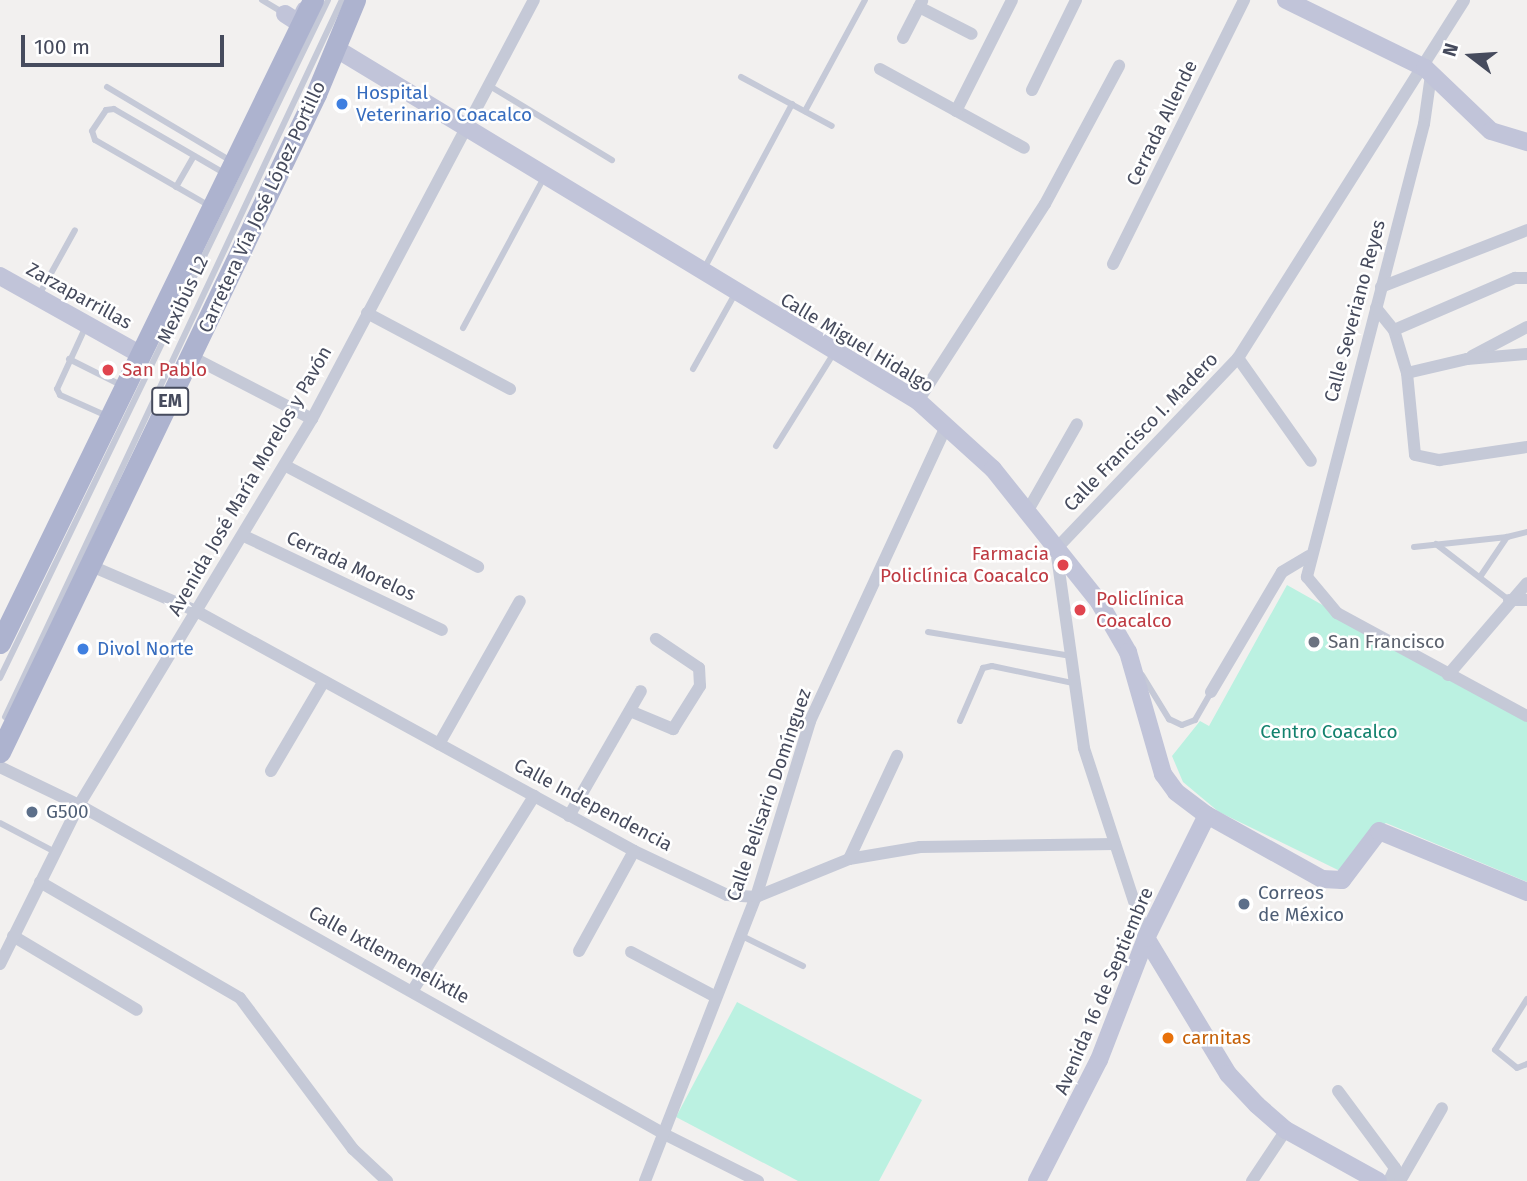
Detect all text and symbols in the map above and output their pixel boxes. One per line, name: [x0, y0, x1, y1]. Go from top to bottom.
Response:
scale bar: [24, 21, 228, 65]
north arrow: [1436, 21, 1506, 91]
text: 100 m: [34, 34, 90, 60]
text: N: [1438, 40, 1463, 59]
street label: Cerrada Allende: [1122, 57, 1202, 189]
street label: Carretera Vía José López Portillo: [194, 78, 330, 336]
place label: Hospital Veterinario Coacalco: [356, 82, 532, 126]
marker: Hospital Veterinario Coacalco: [334, 96, 350, 112]
street label: Calle Severiano Reyes: [1320, 217, 1390, 405]
street label: Mexibús L2: [153, 252, 213, 348]
street label: Zarzaparrillas: [22, 258, 136, 334]
street label: Calle Miguel Hidalgo: [776, 288, 938, 398]
street label: Avenida José María Morelos y Pavón: [163, 342, 337, 620]
street label: Calle Francisco I. Madero: [1059, 348, 1223, 516]
place label: San Pablo: [122, 359, 207, 381]
marker: San Pablo: [100, 362, 116, 378]
road number: EM: [151, 386, 189, 416]
street label: Cerrada Morelos: [283, 526, 419, 606]
place label: Farmacia Policlínica Coacalco: [880, 543, 1049, 587]
marker: Farmacia Policlínica Coacalco: [1055, 557, 1071, 573]
place label: Policlínica Coacalco: [1096, 588, 1184, 632]
marker: Policlínica Coacalco: [1070, 600, 1090, 620]
place label: San Francisco: [1328, 631, 1445, 653]
marker: San Francisco: [1306, 634, 1322, 650]
place label: Divol Norte: [97, 638, 194, 660]
marker: Divol Norte: [75, 641, 91, 657]
street label: Calle Belisario Domínguez: [722, 686, 816, 904]
park label: Centro Coacalco: [1260, 721, 1398, 743]
street label: Calle Independencia: [510, 754, 676, 856]
place label: G500: [46, 801, 89, 823]
marker: G500: [24, 804, 40, 820]
place label: Correos de México: [1258, 882, 1344, 926]
street label: Avenida 16 de Septiembre: [1050, 884, 1158, 1098]
marker: Correos de México: [1236, 896, 1252, 912]
street label: Calle Ixtlememelixtle: [305, 901, 473, 1009]
place label: carnitas: [1182, 1027, 1251, 1049]
marker: carnitas: [1160, 1030, 1176, 1046]

